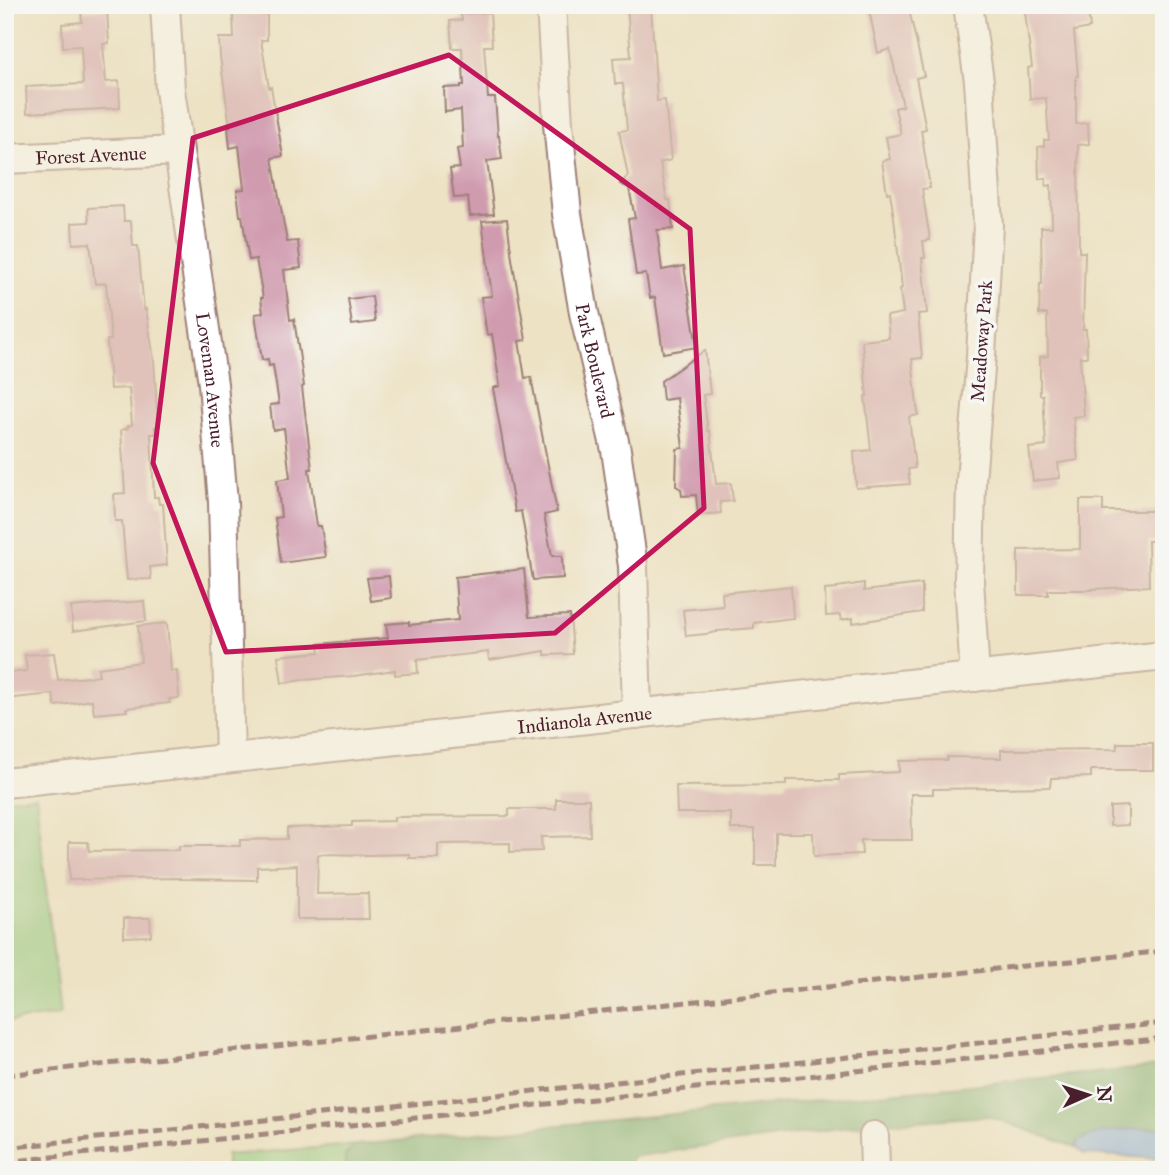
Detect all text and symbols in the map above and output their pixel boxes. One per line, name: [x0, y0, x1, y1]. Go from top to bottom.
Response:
street label: Forest Avenue: [35, 141, 147, 170]
street label: Meadoway Park: [966, 279, 997, 403]
street label: Park Boulevard: [571, 301, 619, 421]
street label: Loveman Avenue: [191, 311, 229, 449]
street label: Indianola Avenue: [516, 701, 653, 739]
north arrow: [1054, 1060, 1124, 1130]
text: N: [1093, 1085, 1116, 1103]

